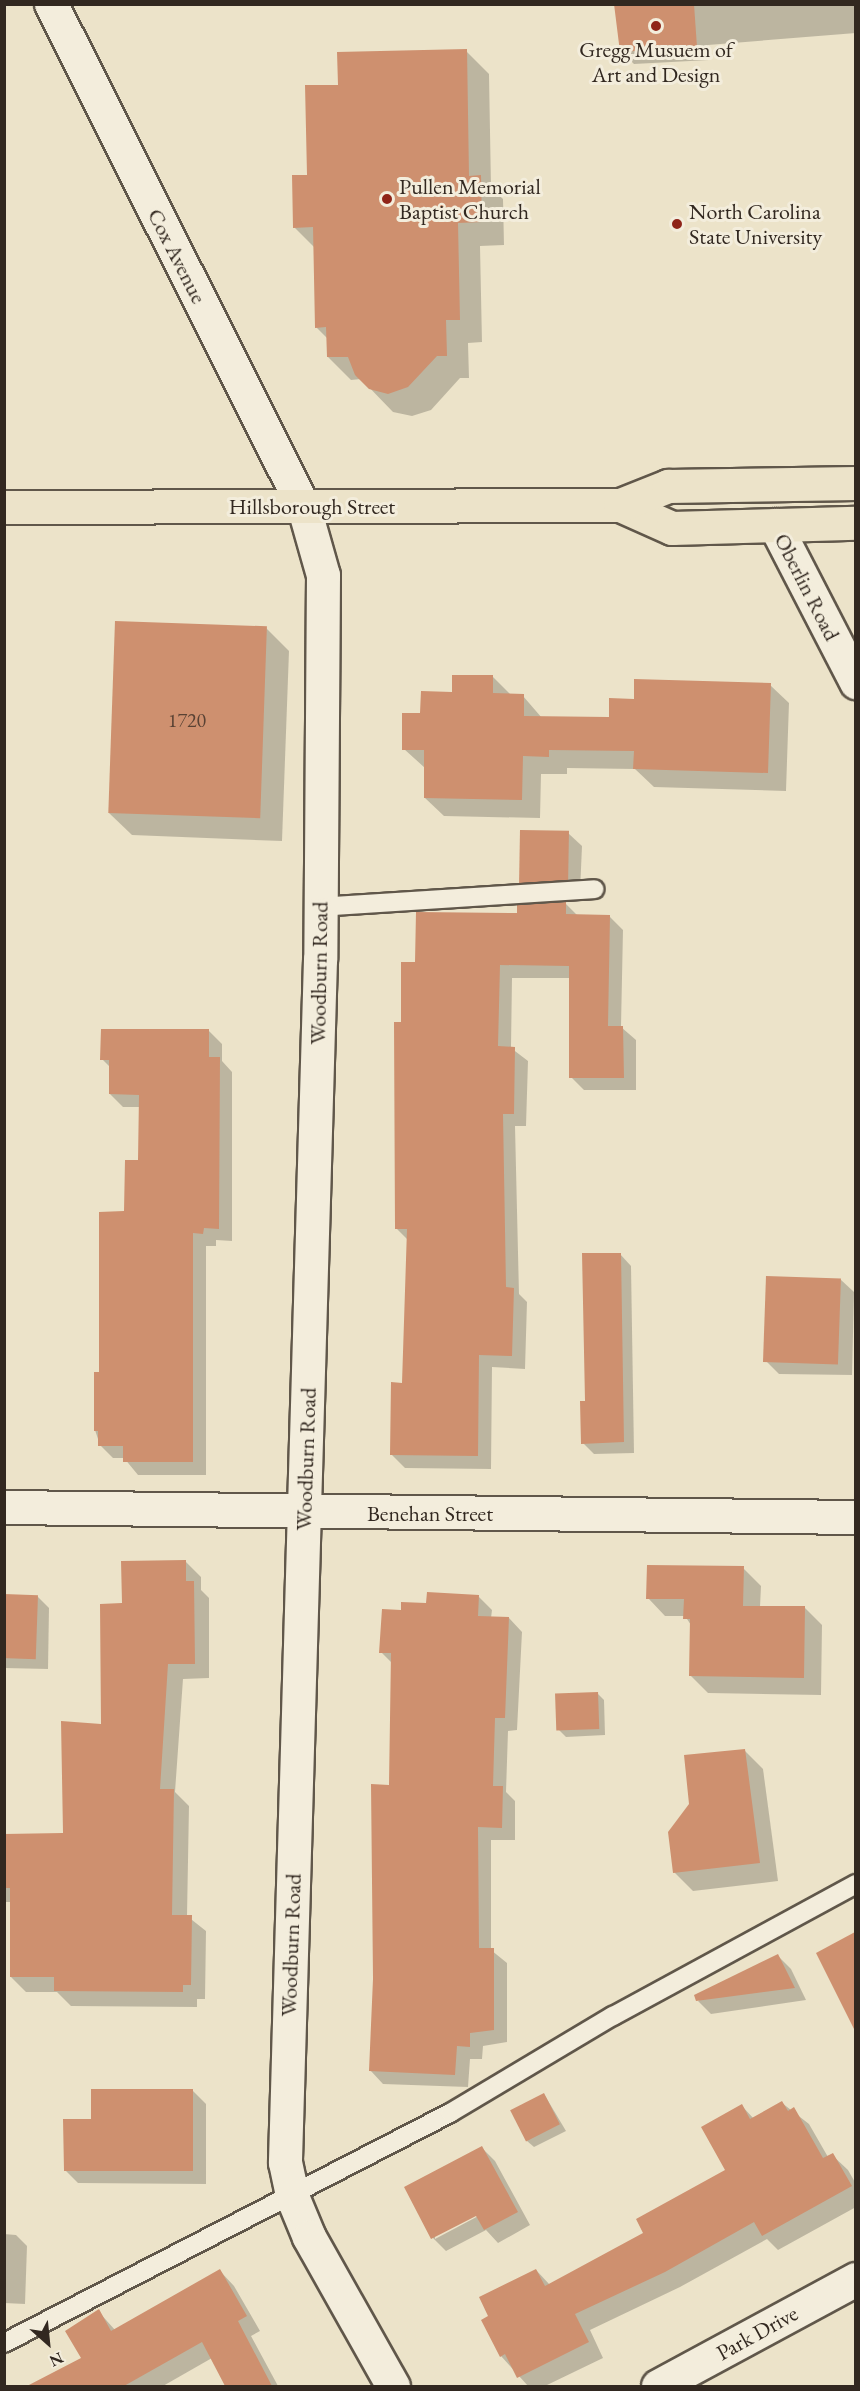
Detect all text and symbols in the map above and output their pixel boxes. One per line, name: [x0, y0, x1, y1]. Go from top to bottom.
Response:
marker: Gregg Musuem of Art and Design: [649, 19, 663, 33]
place label: Gregg Musuem of Art and Design: [579, 36, 733, 88]
place label: Pullen Memorial Baptist Church: [399, 173, 541, 224]
marker: Pullen Memorial Baptist Church: [380, 192, 394, 206]
place label: North Carolina State University: [689, 198, 822, 249]
street label: Cox Avenue: [142, 204, 212, 308]
marker: North Carolina State University: [670, 217, 684, 231]
street label: Hillsborough Street: [229, 494, 395, 520]
street label: Oberlin Road: [769, 529, 845, 645]
house number: 1720: [168, 708, 206, 732]
street label: Woodburn Road: [305, 901, 333, 1045]
street label: Woodburn Road: [290, 1387, 322, 1531]
street label: Benehan Street: [367, 1501, 493, 1527]
street label: Woodburn Road: [275, 1873, 307, 2017]
street label: Park Drive: [712, 2300, 802, 2366]
north arrow: [18, 2313, 78, 2373]
text: N: [46, 2347, 67, 2372]

